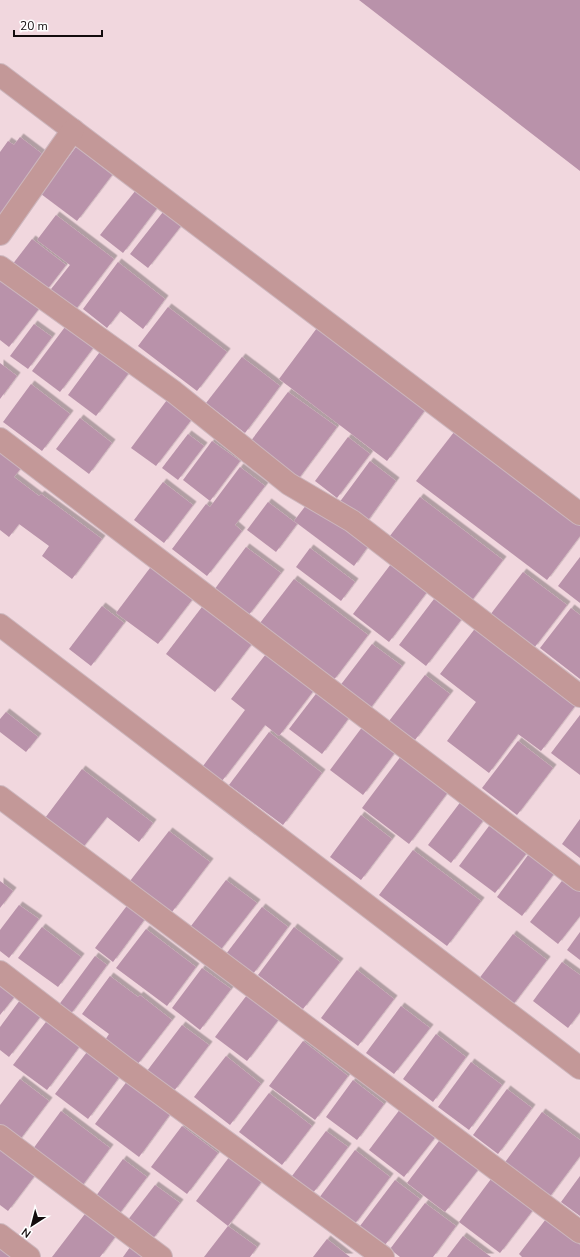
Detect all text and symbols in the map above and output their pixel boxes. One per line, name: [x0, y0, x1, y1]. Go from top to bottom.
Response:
scale bar: [14, 12, 102, 38]
text: 20 m: [20, 18, 48, 34]
north arrow: [12, 1205, 52, 1245]
text: N: [19, 1224, 34, 1241]

